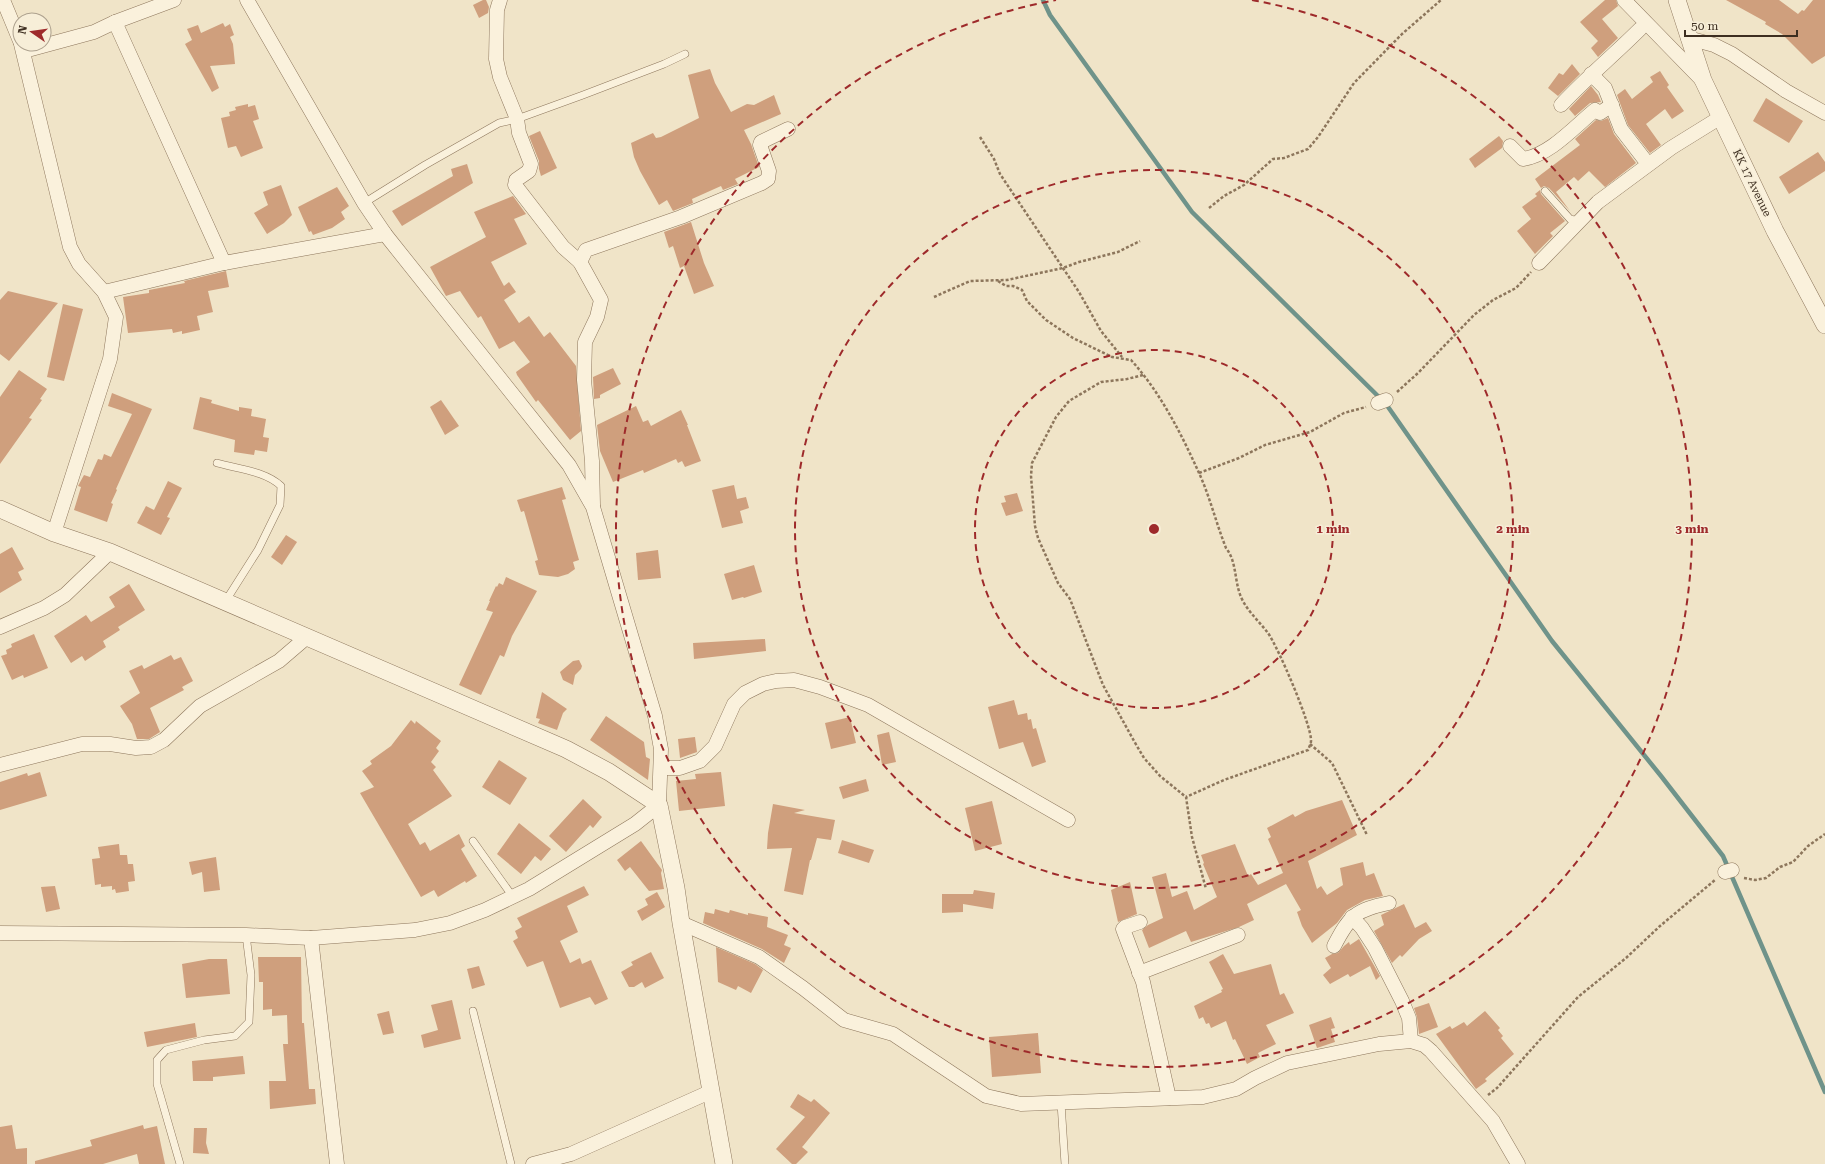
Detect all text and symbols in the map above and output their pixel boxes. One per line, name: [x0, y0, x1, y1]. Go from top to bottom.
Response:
north arrow: [12, 12, 52, 52]
scale bar: [1685, 12, 1797, 38]
text: 50 m: [1691, 19, 1718, 33]
text: N: [15, 24, 30, 35]
street label: KK 17 Avenue: [1730, 147, 1774, 219]
centre of rings: [1147, 522, 1161, 536]
text: 1 min: [1316, 522, 1350, 536]
text: 2 min: [1496, 522, 1530, 536]
text: 3 min: [1675, 522, 1709, 536]

